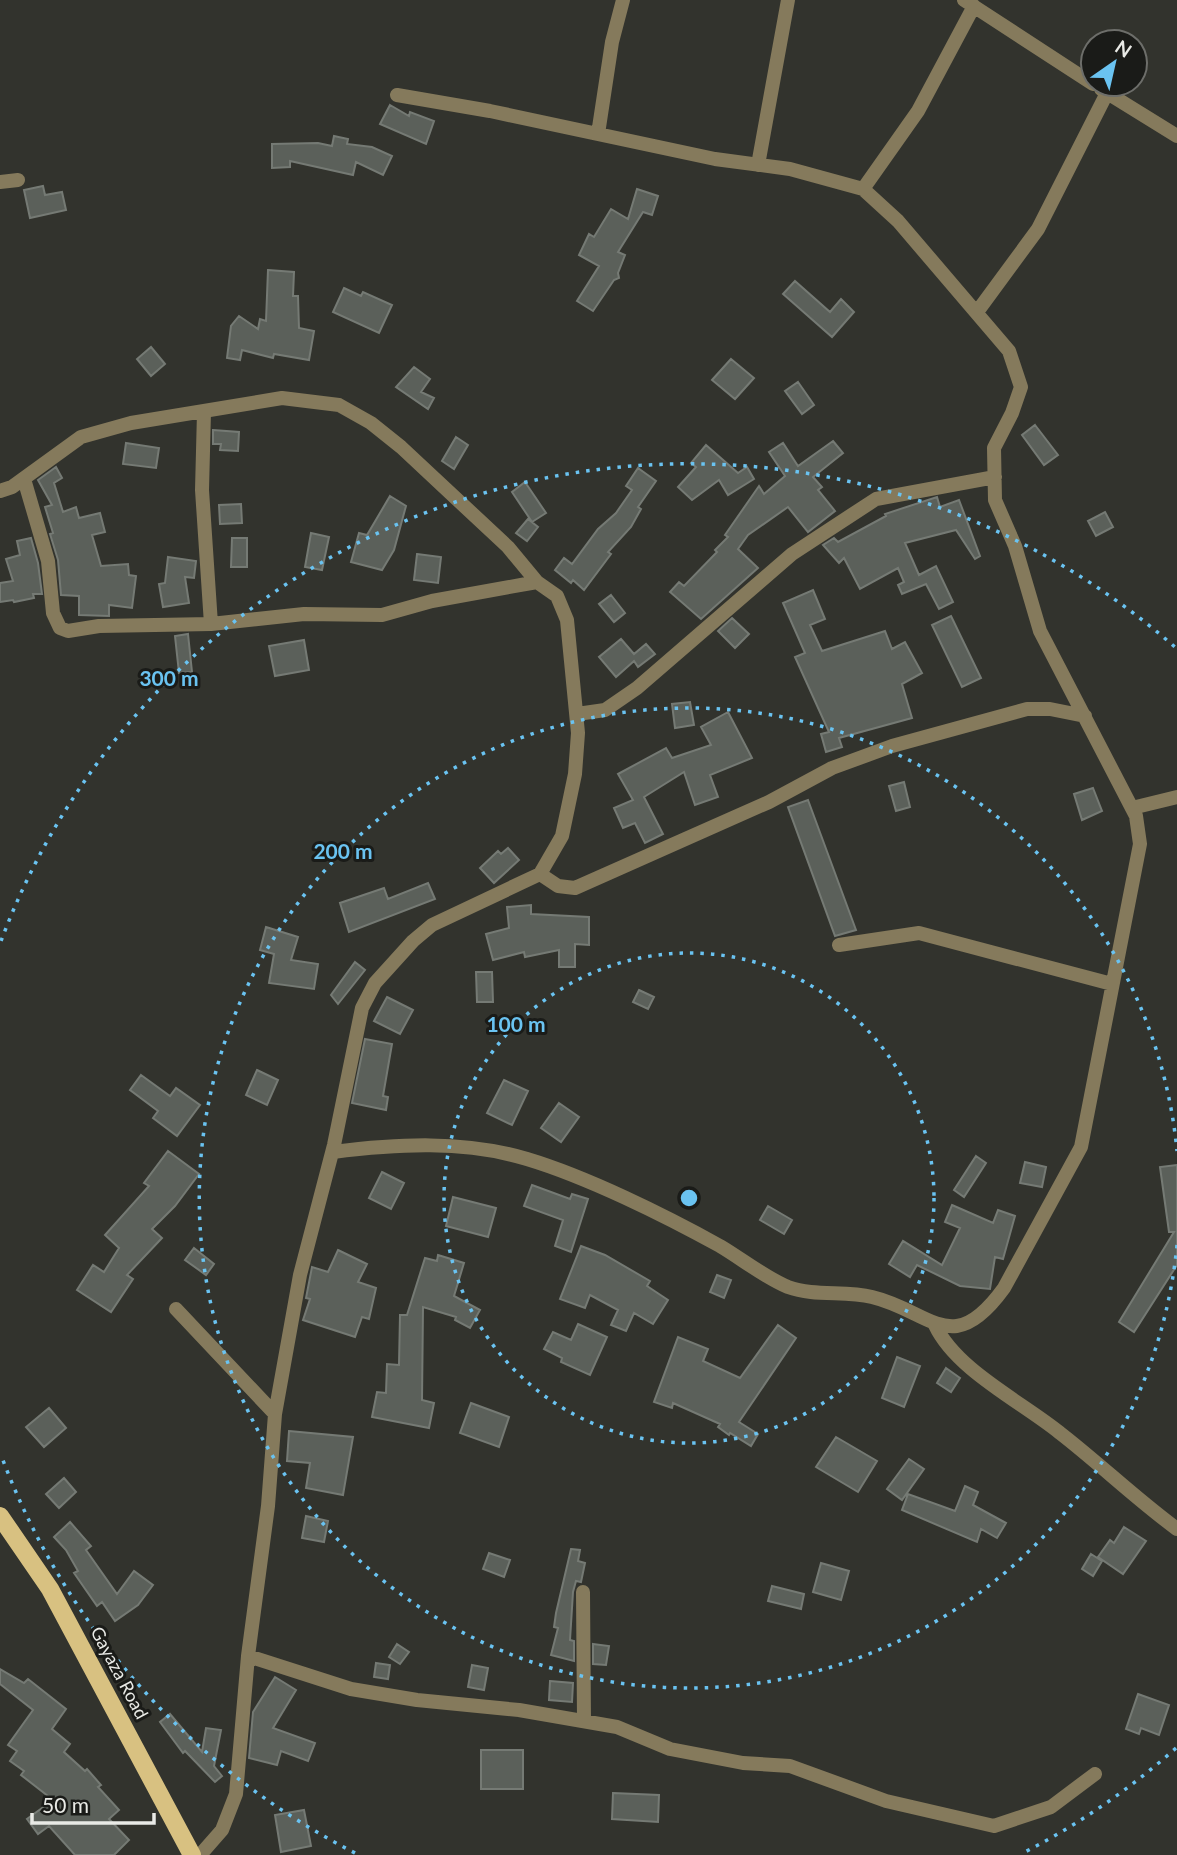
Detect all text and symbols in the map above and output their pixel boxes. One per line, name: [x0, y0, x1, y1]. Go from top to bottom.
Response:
north arrow: [1079, 28, 1149, 98]
text: N: [1111, 35, 1136, 62]
text: 300 m: [139, 665, 199, 690]
text: 200 m: [313, 838, 373, 863]
text: 100 m: [486, 1011, 546, 1036]
centre of rings: [677, 1186, 701, 1210]
street label: Gayaza Road: [86, 1623, 153, 1723]
scale bar: [32, 1782, 154, 1826]
text: 50 m: [42, 1792, 89, 1817]

